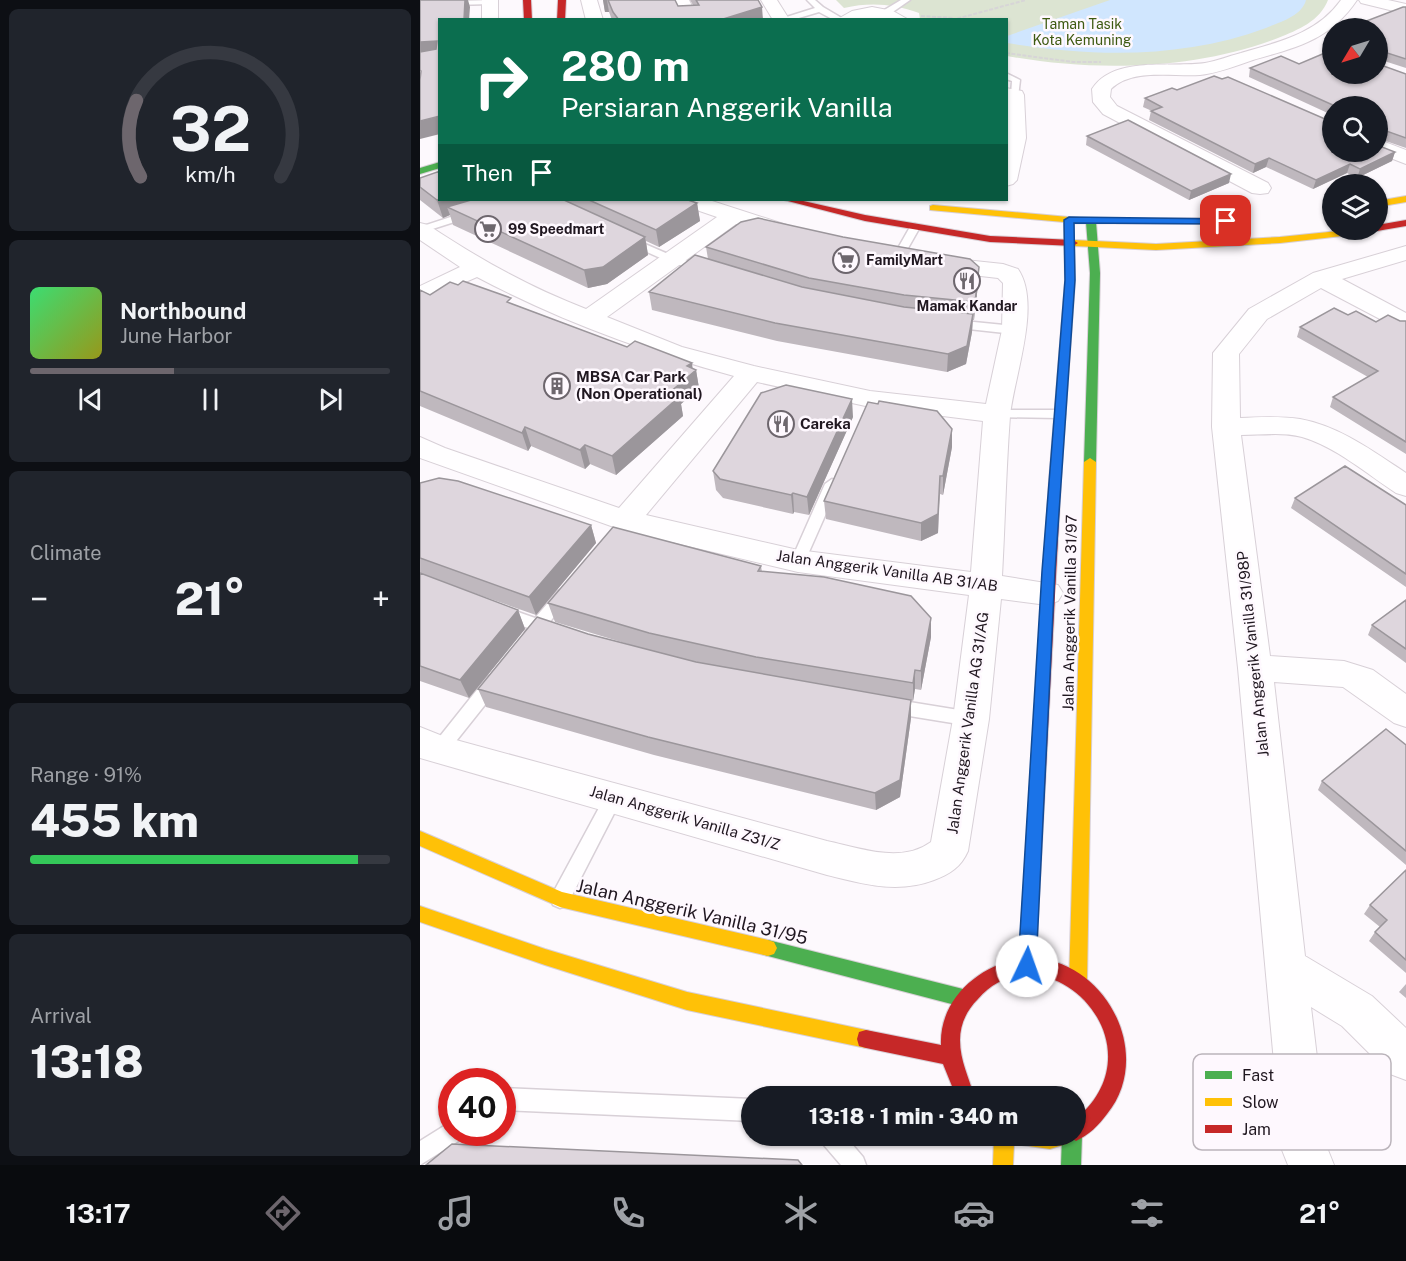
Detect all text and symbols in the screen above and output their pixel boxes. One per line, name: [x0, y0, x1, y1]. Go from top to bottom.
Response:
park label: Taman Tasik Kota Kemuning: [1032, 16, 1132, 48]
north arrow: [1322, 18, 1388, 84]
map controls: [1322, 18, 1388, 240]
text: 280 m: [561, 41, 690, 90]
icon: right: [462, 42, 540, 120]
text: Persiaran Anggerik Vanilla: [561, 91, 893, 123]
text: 32: [169, 92, 251, 165]
button: search: [1322, 96, 1388, 162]
icon: arrive: [525, 156, 558, 189]
text: Then: [462, 160, 513, 186]
text: km/h: [185, 162, 235, 187]
button: layers: [1322, 174, 1388, 240]
pin: [1200, 195, 1251, 246]
icon: arrive: [1209, 204, 1242, 237]
supermarket icon: 99 Speedmart: [473, 214, 503, 244]
place label: 99 Speedmart: [508, 221, 605, 237]
supermarket icon: FamilyMart: [831, 245, 861, 275]
place label: FamilyMart: [866, 252, 943, 268]
restaurant icon: Mamak Kandar: [952, 266, 982, 296]
text: Northbound: [120, 298, 246, 324]
place label: Mamak Kandar: [917, 298, 1018, 314]
text: June Harbor: [120, 324, 232, 348]
place label: MBSA Car Park (Non Operational): [576, 368, 703, 402]
building icon: MBSA Car Park (Non Operational): [542, 371, 572, 401]
icon: previous: [74, 383, 107, 416]
icon: pause: [194, 383, 227, 416]
icon: next: [314, 383, 347, 416]
restaurant icon: Careka: [766, 409, 796, 439]
place label: Careka: [800, 415, 851, 432]
street label: Jalan Anggerik Vanilla 31/97: [1059, 515, 1080, 711]
text: Climate: [30, 541, 102, 565]
street label: Jalan Anggerik Vanilla AB 31/AB: [775, 547, 999, 594]
street label: Jalan Anggerik Vanilla 31/98P: [1233, 550, 1272, 758]
text: 21°: [175, 572, 245, 625]
text: −: [30, 580, 48, 618]
text: +: [372, 580, 390, 618]
street label: Jalan Anggerik Vanilla AG 31/AG: [943, 611, 992, 835]
text: Range · 91%: [30, 763, 142, 787]
street label: Jalan Anggerik Vanilla Z31/Z: [588, 782, 782, 853]
text: 455 km: [30, 794, 199, 847]
street label: Jalan Anggerik Vanilla 31/95: [574, 875, 810, 948]
position arrow: [995, 934, 1059, 998]
text: Arrival: [30, 1004, 92, 1028]
text: 13:18: [30, 1035, 144, 1088]
legend: [1193, 1054, 1391, 1150]
text: Fast: [1242, 1066, 1274, 1085]
speed limit sign: 40: [438, 1068, 516, 1146]
text: Slow: [1242, 1093, 1279, 1112]
text: 13:18 · 1 min · 340 m: [809, 1103, 1018, 1129]
text: Jam: [1242, 1120, 1271, 1139]
icon: directions: [262, 1192, 304, 1234]
icon: music: [435, 1192, 477, 1234]
icon: phone: [607, 1192, 649, 1234]
icon: climate: [780, 1192, 822, 1234]
icon: car: [953, 1192, 995, 1234]
icon: filters: [1126, 1192, 1168, 1234]
text: 13:17: [65, 1197, 131, 1229]
text: 21°: [1299, 1197, 1341, 1229]

